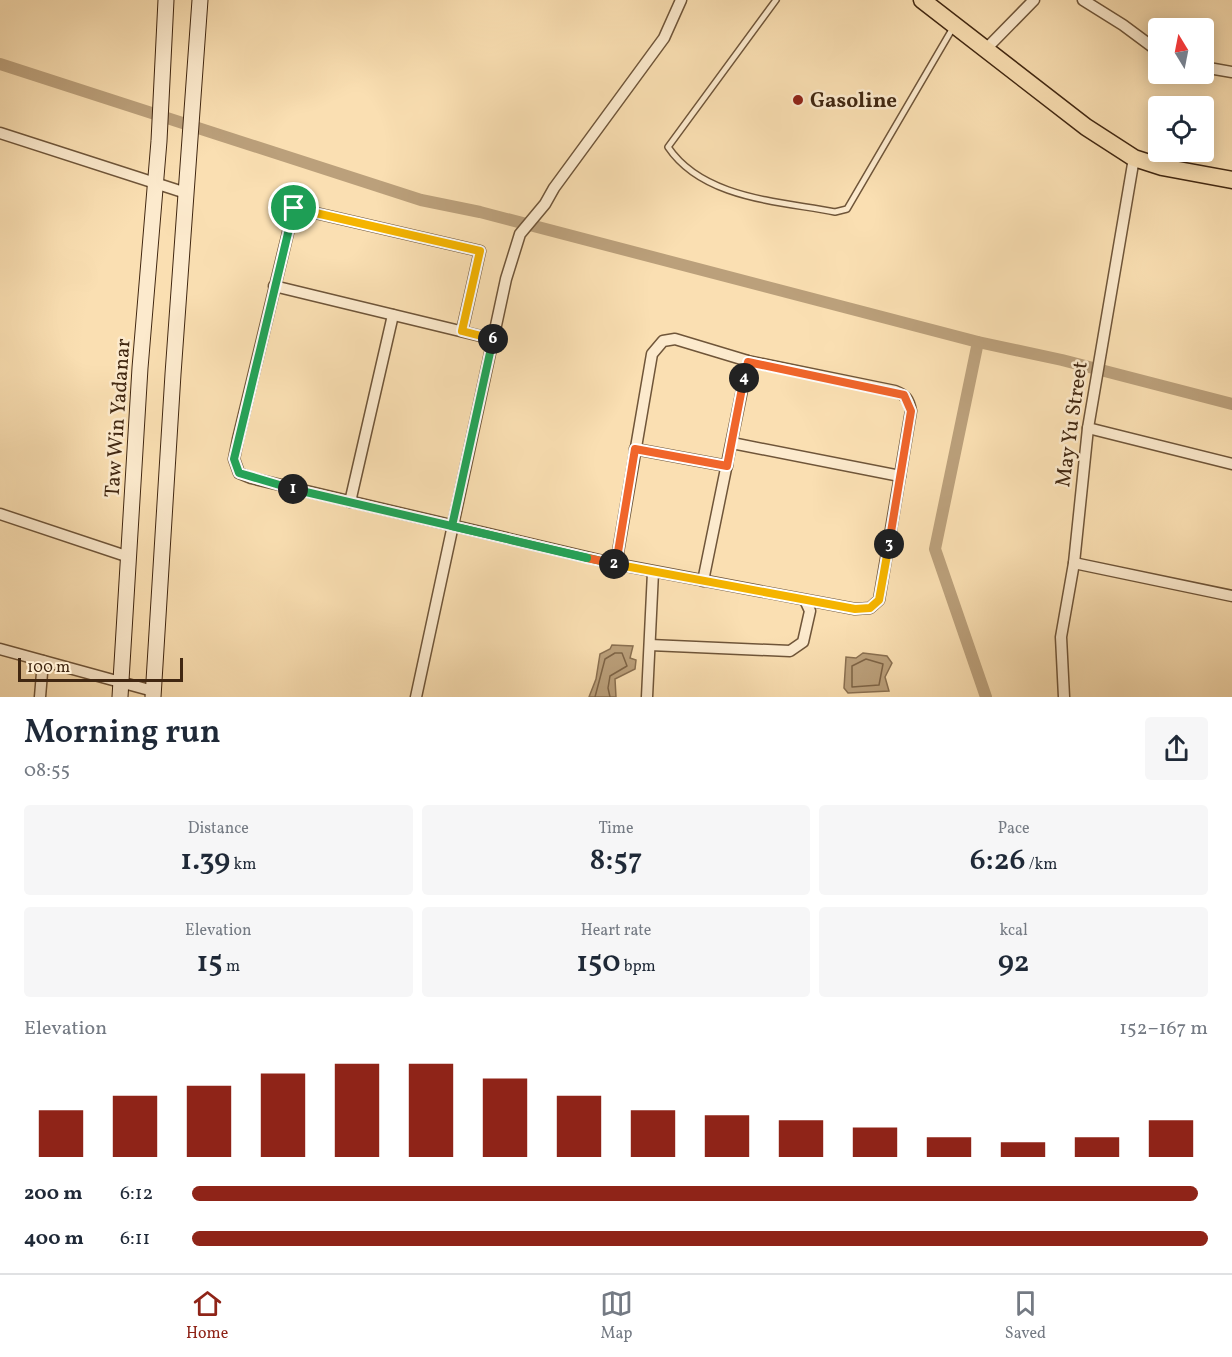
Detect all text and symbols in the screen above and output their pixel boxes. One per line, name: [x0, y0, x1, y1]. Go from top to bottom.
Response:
north arrow: [1148, 18, 1214, 84]
map controls: [1148, 18, 1214, 162]
place label: Gasoline: [810, 87, 897, 116]
marker: Gasoline: [791, 93, 805, 107]
button: locate: [1148, 96, 1214, 162]
pin: [268, 182, 319, 233]
icon: arrive: [277, 191, 310, 224]
pin: 6: [478, 324, 508, 354]
text: 6: [489, 328, 497, 350]
street label: Taw Win Yadanar: [98, 337, 139, 499]
street label: May Yu Street: [1049, 359, 1096, 489]
pin: 4: [729, 363, 759, 393]
text: 4: [739, 367, 749, 389]
pin: 1: [278, 474, 308, 504]
text: 1: [290, 478, 296, 500]
pin: 3: [874, 529, 904, 559]
text: 3: [885, 533, 893, 555]
pin: 2: [599, 549, 629, 579]
text: 2: [610, 553, 618, 575]
scale bar: [18, 655, 183, 682]
text: 100 m: [27, 657, 70, 679]
text: Morning run: [24, 711, 221, 757]
button: share: [1145, 717, 1208, 780]
text: 08:55: [24, 757, 70, 785]
text: Distance: [188, 818, 249, 840]
text: Time: [598, 818, 634, 840]
text: Pace: [998, 818, 1030, 840]
text: 1.39: [180, 840, 230, 882]
text: 8:57: [590, 840, 642, 882]
text: 6:26: [970, 840, 1026, 882]
text: km: [230, 854, 256, 876]
text: /km: [1026, 854, 1057, 876]
text: Elevation: [185, 920, 252, 942]
text: Heart rate: [581, 920, 651, 942]
text: kcal: [999, 920, 1028, 942]
text: 15: [196, 942, 223, 984]
text: 150: [576, 942, 620, 984]
text: 92: [998, 942, 1030, 984]
text: m: [223, 956, 240, 978]
text: bpm: [620, 956, 656, 978]
text: Elevation: [24, 1015, 107, 1043]
text: 152–167 m: [1119, 1015, 1208, 1043]
text: 200 m: [24, 1180, 82, 1208]
text: 6:12: [120, 1180, 153, 1208]
text: 400 m: [24, 1225, 84, 1253]
text: 6:11: [120, 1225, 150, 1253]
tab: Home: [186, 1287, 228, 1345]
tab: Map: [600, 1287, 633, 1345]
tab: Saved: [1005, 1287, 1046, 1345]

